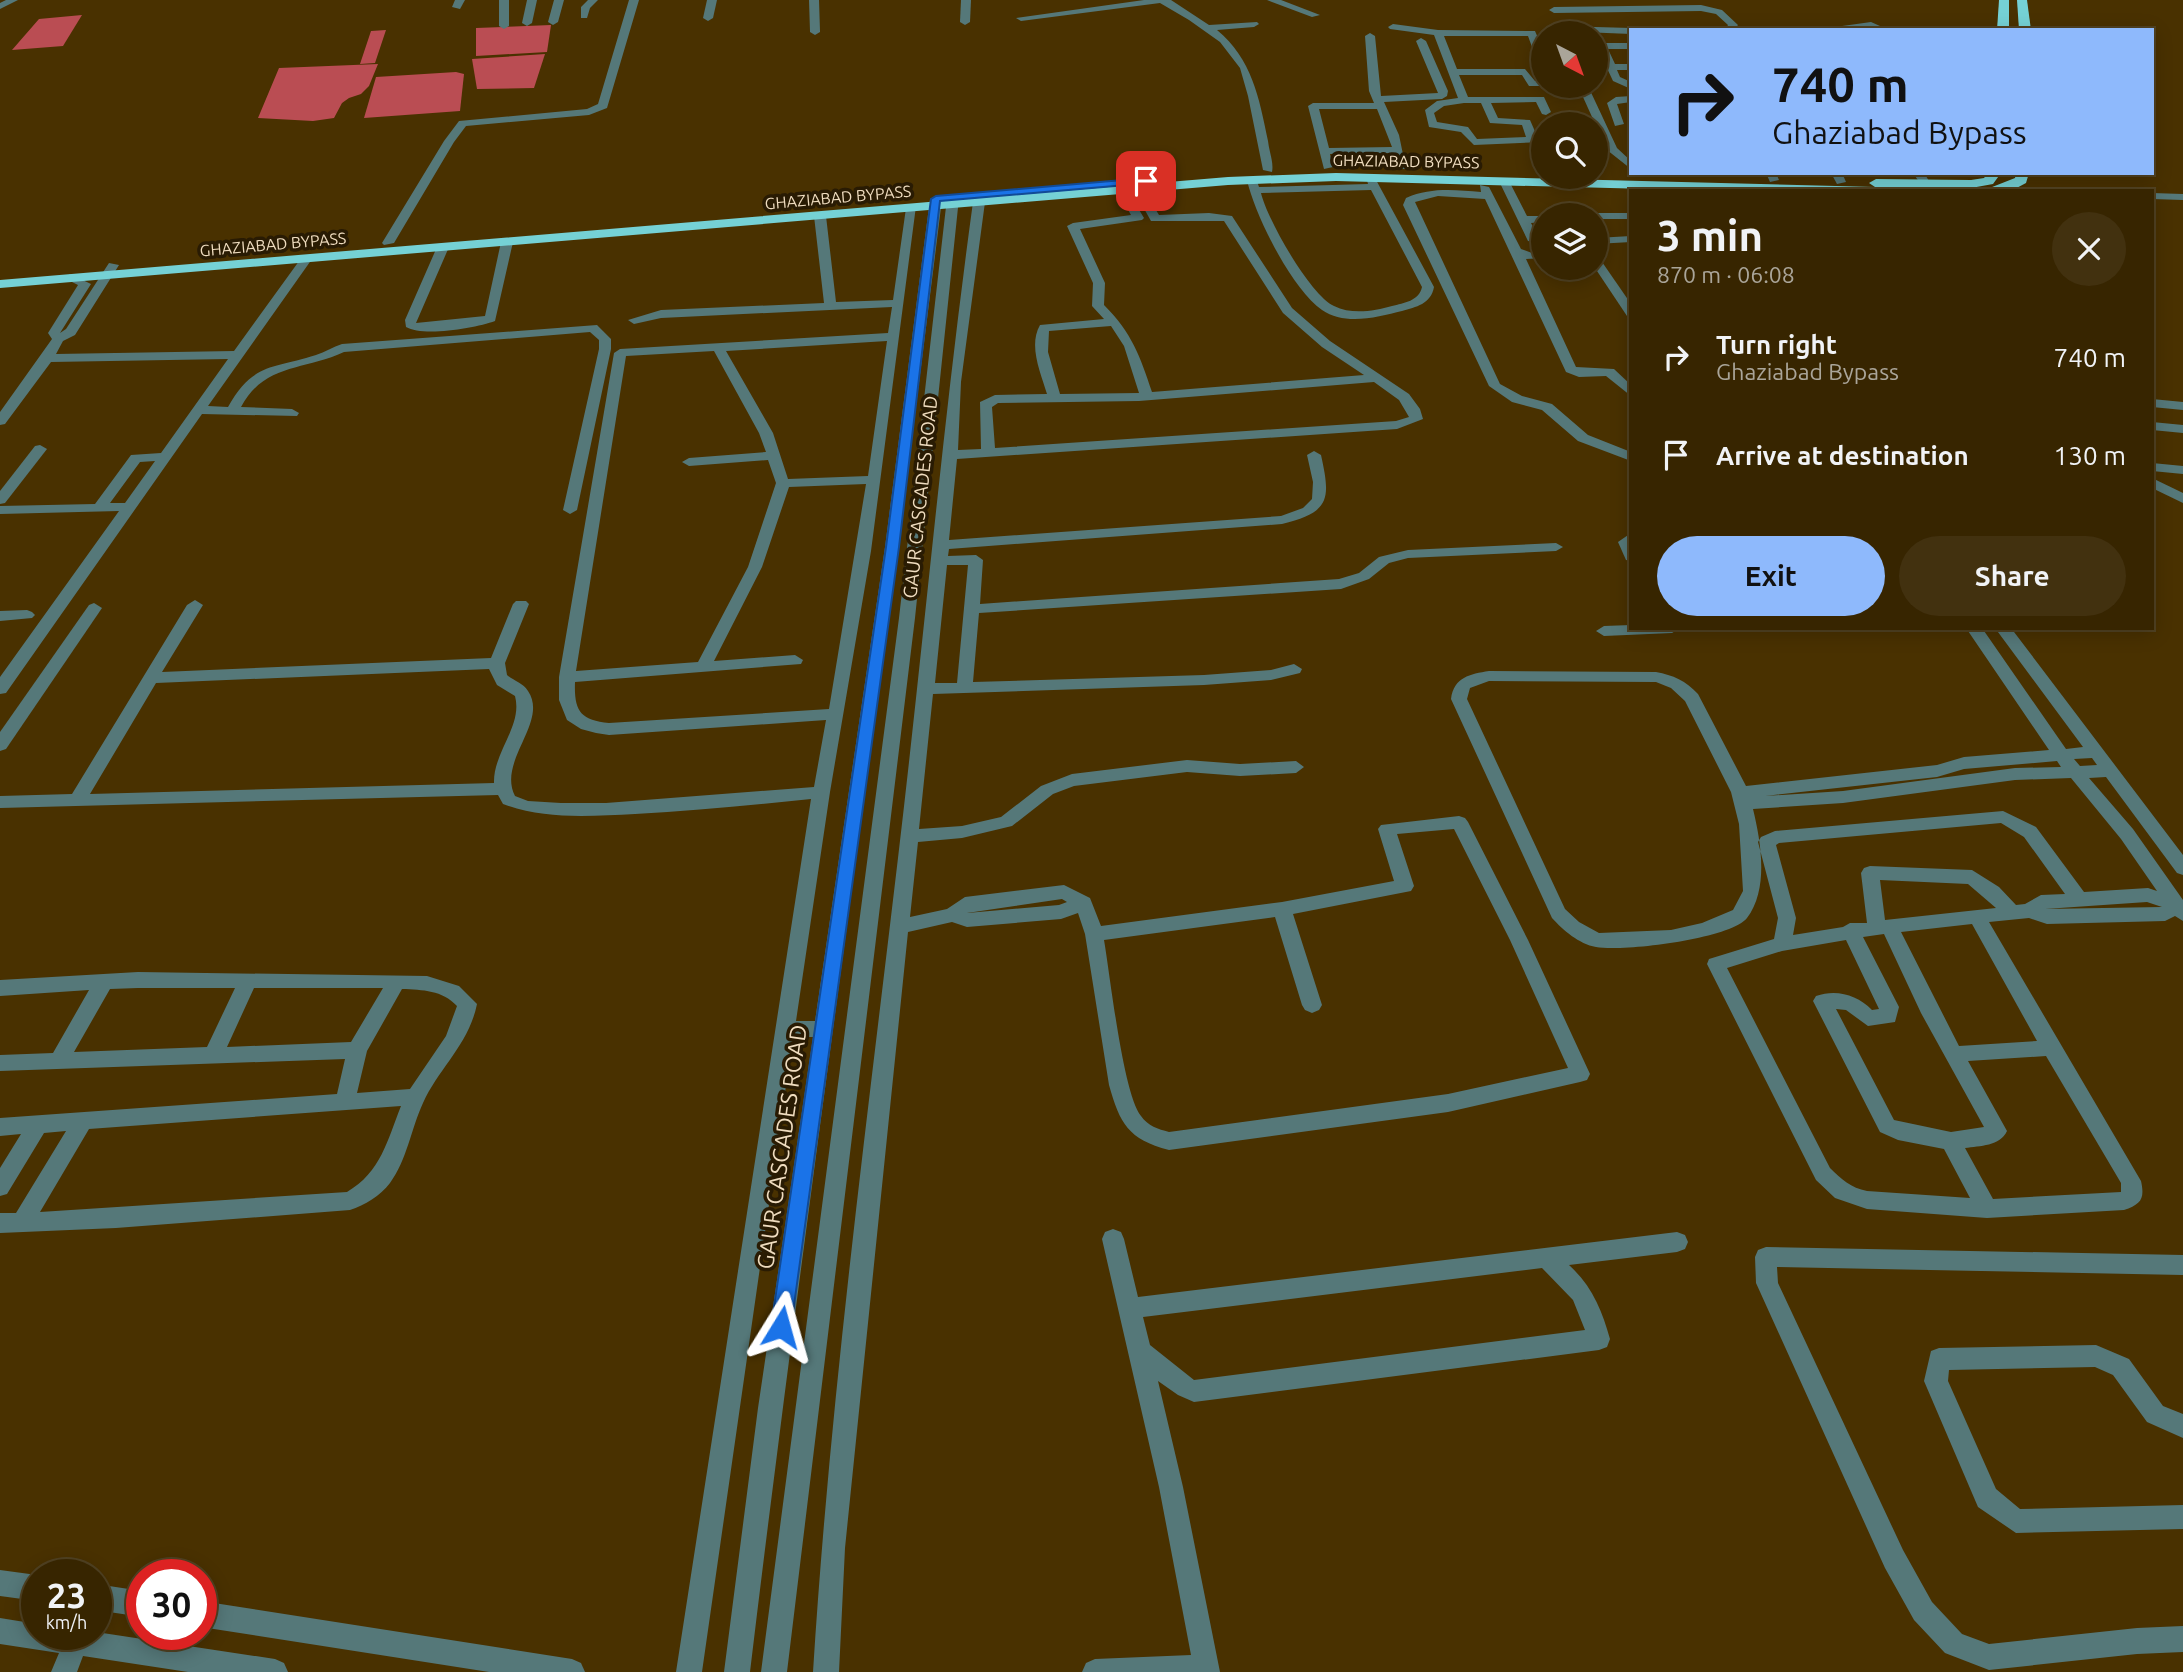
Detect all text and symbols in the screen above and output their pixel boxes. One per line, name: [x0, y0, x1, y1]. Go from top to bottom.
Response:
north arrow: [1531, 21, 1608, 98]
map controls: [1531, 21, 1608, 280]
icon: right: [1657, 56, 1748, 147]
text: 740 m: [1772, 56, 1909, 111]
button: search: [1531, 112, 1608, 189]
text: Ghaziabad Bypass: [1772, 114, 2027, 150]
pin: [1116, 151, 1176, 211]
street label: GHAZIABAD BYPASS: [1332, 151, 1480, 171]
icon: arrive: [1127, 162, 1165, 200]
street label: GHAZIABAD BYPASS: [764, 182, 912, 212]
button: layers: [1531, 203, 1608, 280]
text: 3 min: [1657, 212, 1763, 259]
button: close: [2052, 212, 2126, 286]
street label: GHAZIABAD BYPASS: [199, 229, 347, 259]
text: 870 m · 06:08: [1657, 262, 1795, 287]
text: Turn right: [1716, 330, 1837, 359]
icon: right: [1657, 338, 1695, 376]
text: 740 m: [2054, 343, 2126, 372]
text: Ghaziabad Bypass: [1716, 359, 1899, 384]
street label: GAUR CASCADES ROAD: [898, 395, 942, 599]
icon: arrive: [1657, 436, 1695, 474]
text: Arrive at destination: [1716, 441, 1969, 470]
text: 130 m: [2054, 441, 2126, 470]
button: Exit: [1657, 536, 1885, 616]
button: Share: [1899, 536, 2126, 616]
street label: GAUR CASCADES ROAD: [752, 1023, 811, 1271]
position arrow: [744, 1290, 818, 1364]
speed limit sign: 30: [126, 1559, 217, 1650]
text: 23: [47, 1575, 86, 1615]
text: km/h: [46, 1612, 87, 1632]

